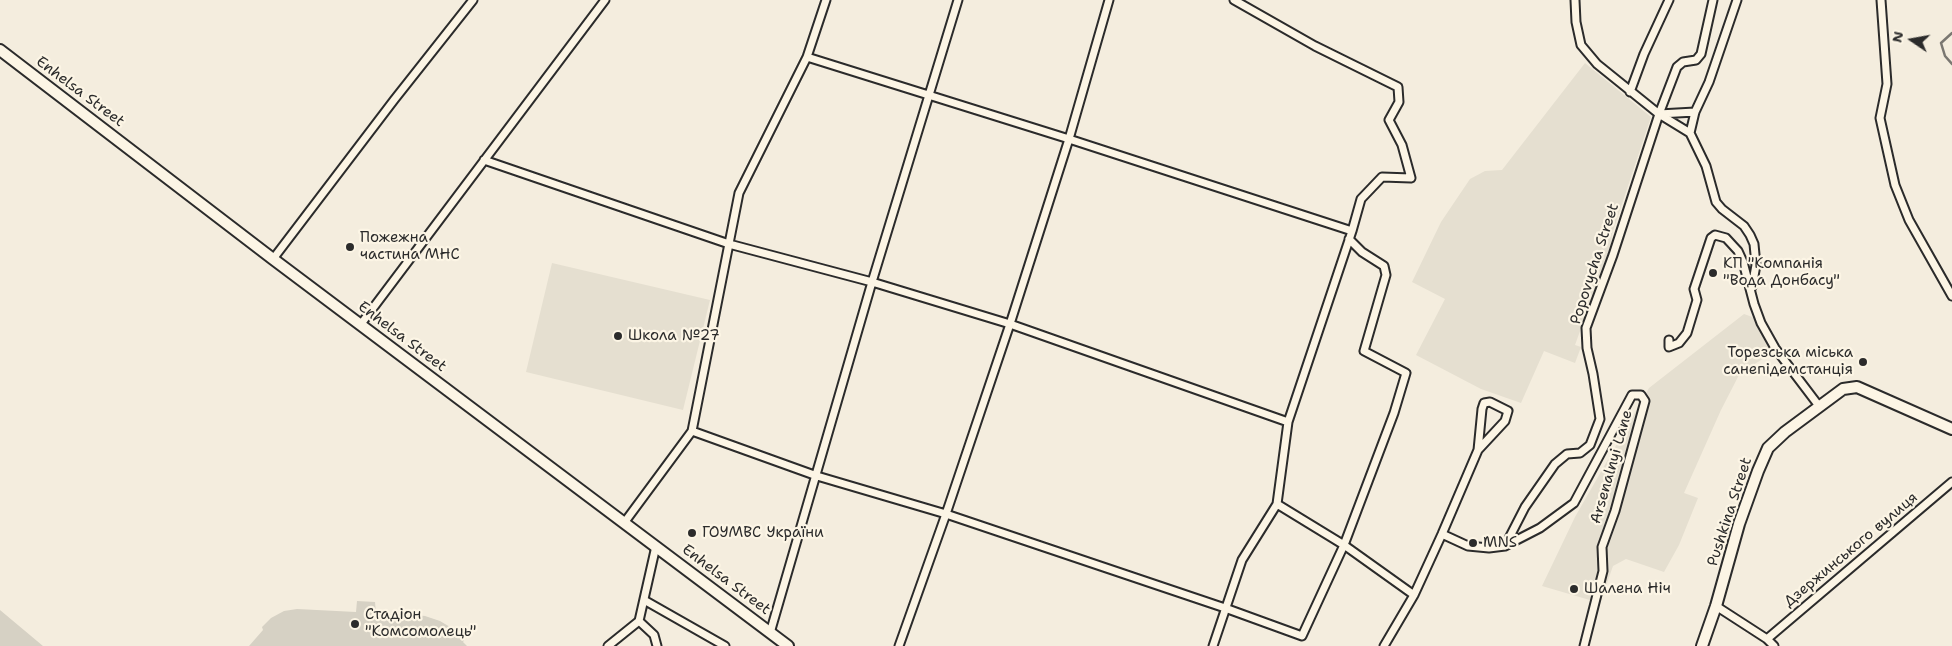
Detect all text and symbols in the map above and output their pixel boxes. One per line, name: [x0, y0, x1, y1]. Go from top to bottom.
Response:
north arrow: [1887, 15, 1937, 65]
text: N: [1887, 30, 1907, 44]
street label: Enhelsa Street: [32, 53, 128, 131]
street label: Popovycha Street: [1567, 201, 1623, 327]
place label: Пожежна частина МНС: [360, 229, 460, 264]
marker: Пожежна частина МНС: [344, 241, 356, 253]
place label: КП "Компанія "Вода Донбасу": [1723, 255, 1840, 290]
marker: КП "Компанія "Вода Донбасу": [1707, 267, 1719, 279]
street label: Enhelsa Street: [354, 298, 450, 376]
place label: Школа №27: [628, 327, 720, 345]
marker: Школа №27: [612, 330, 624, 342]
place label: Торезська міська санепідемстанція: [1723, 344, 1853, 379]
marker: Торезська міська санепідемстанція: [1857, 356, 1869, 368]
street label: Arsenalnyi Lane: [1587, 408, 1637, 526]
street label: Pushkina Street: [1704, 455, 1756, 569]
street label: Дзержинського вулиця: [1780, 489, 1922, 611]
place label: ГОУМВС України: [702, 524, 824, 542]
marker: ГОУМВС України: [686, 527, 698, 539]
place label: MNS: [1483, 534, 1517, 552]
marker: MNS: [1467, 537, 1479, 549]
street label: Enhelsa Street: [678, 541, 774, 619]
place label: Шалена Нiч: [1584, 580, 1671, 598]
marker: Шалена Нiч: [1568, 583, 1580, 595]
place label: Стадіон "Комсомолець": [365, 606, 476, 641]
marker: Стадіон "Комсомолець": [349, 618, 361, 630]

